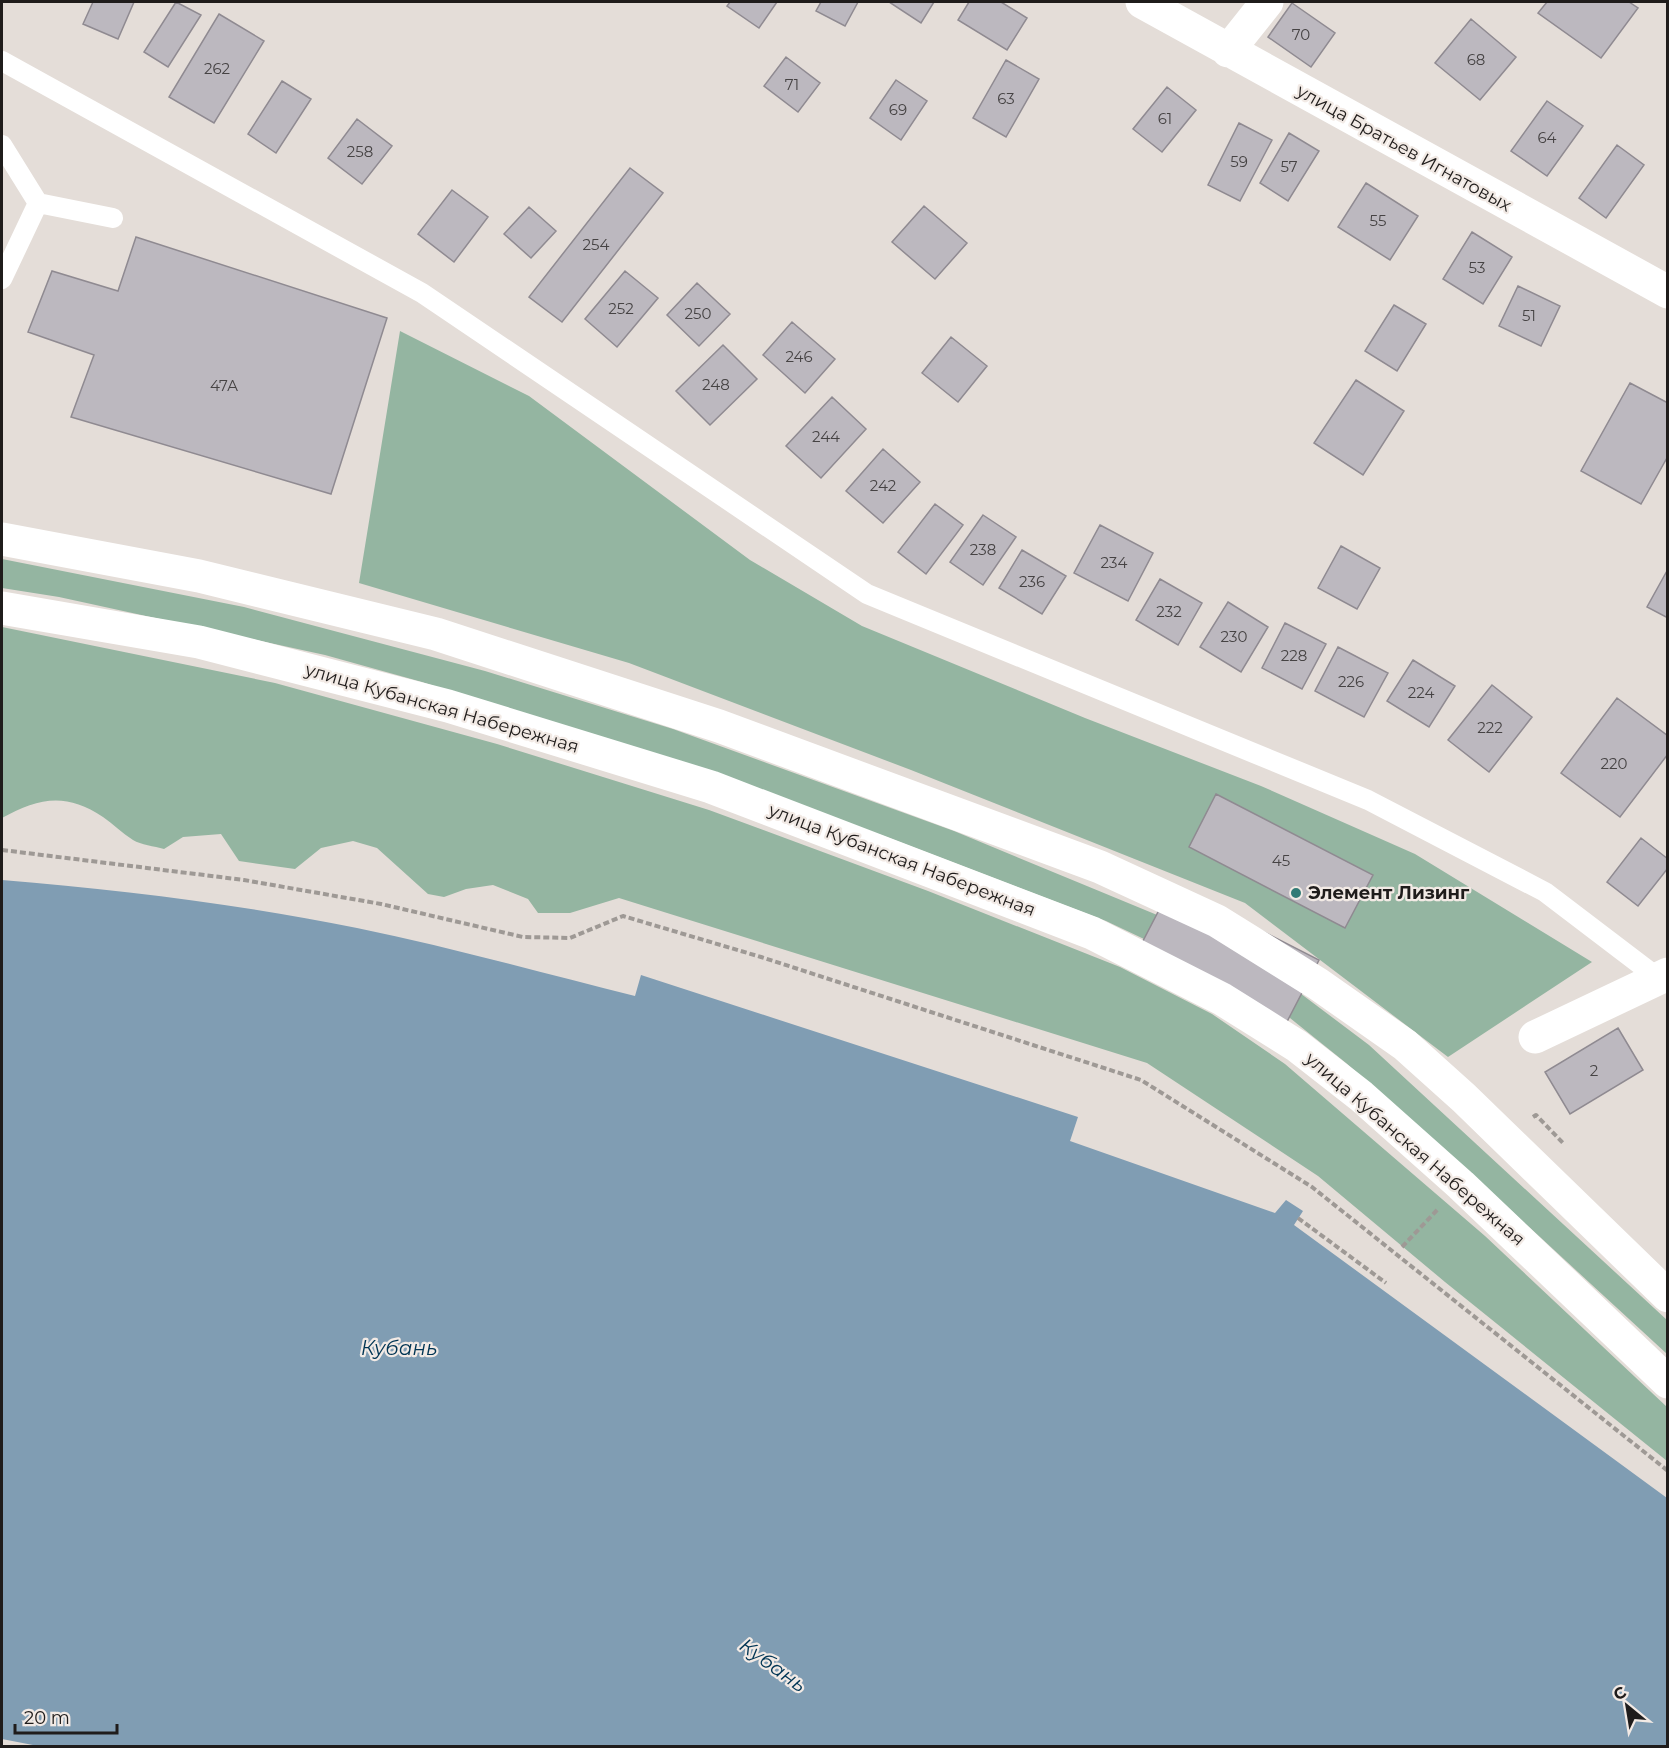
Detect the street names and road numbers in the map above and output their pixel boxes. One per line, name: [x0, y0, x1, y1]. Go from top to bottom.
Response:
street label: улица Братьев Игнатовых: [1292, 79, 1516, 217]
street label: улица Кубанская Набережная: [302, 658, 581, 758]
street label: улица Кубанская Набережная: [765, 799, 1038, 921]
street label: улица Кубанская Набережная: [1300, 1047, 1529, 1250]

